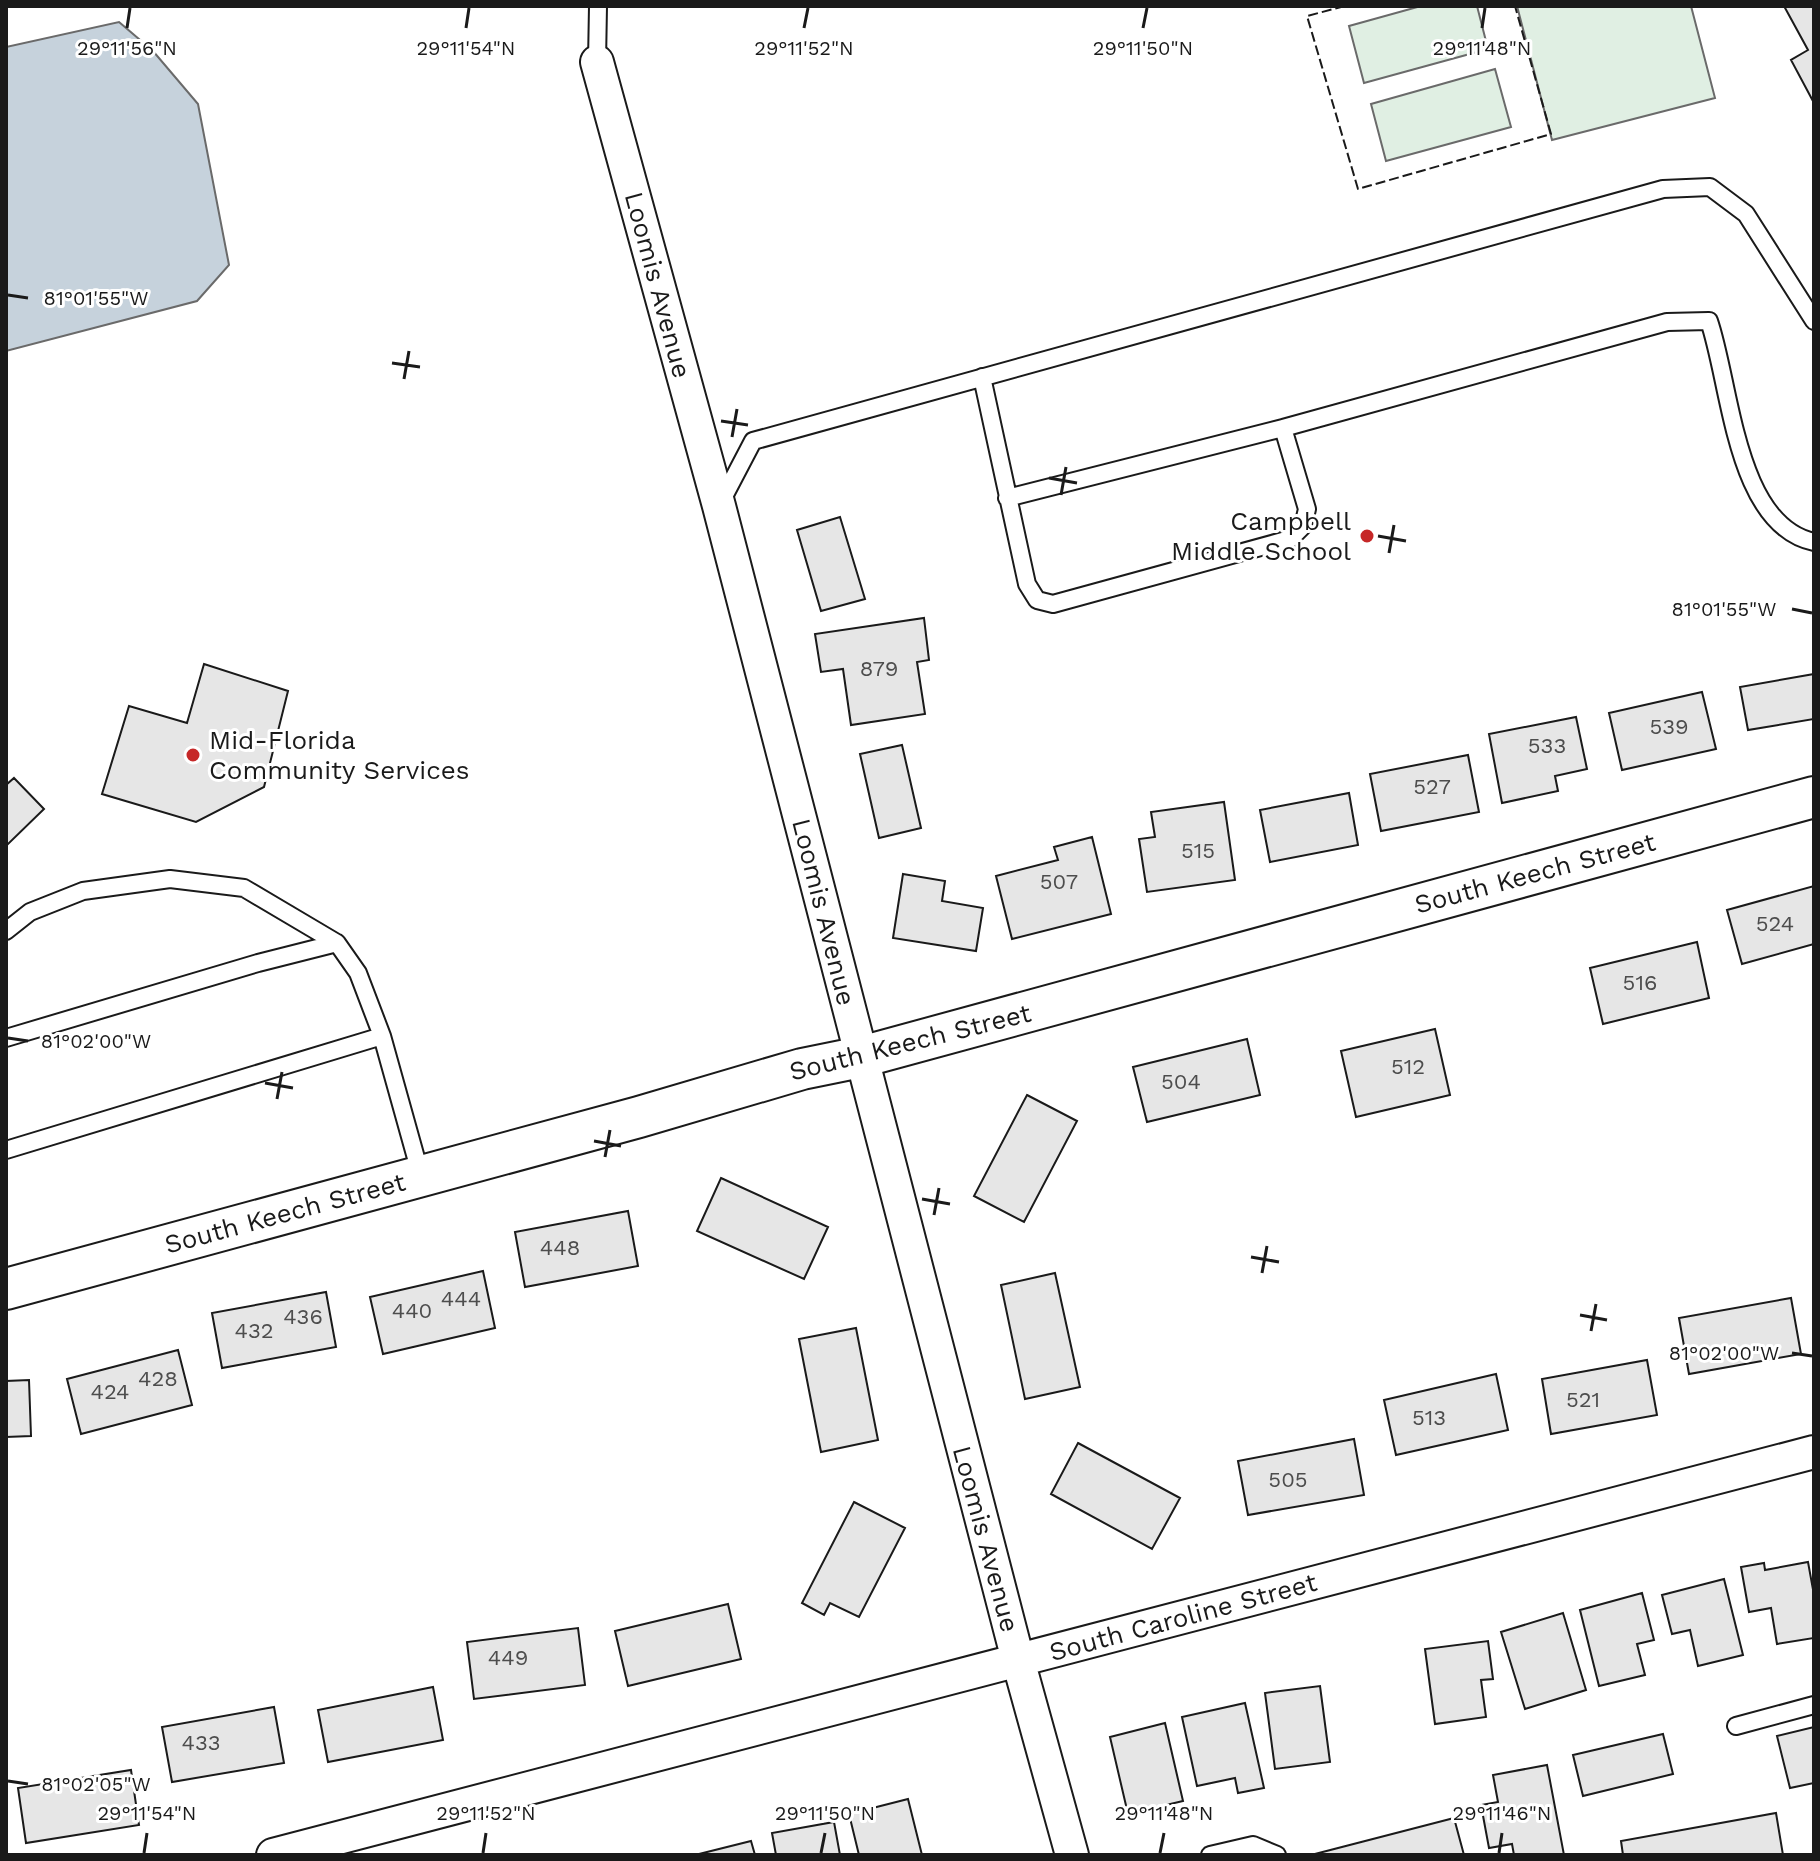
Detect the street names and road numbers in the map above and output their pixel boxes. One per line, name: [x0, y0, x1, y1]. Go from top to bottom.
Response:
street label: Loomis Avenue: [619, 189, 697, 381]
street label: Loomis Avenue: [786, 815, 862, 1009]
street label: South Keech Street: [1411, 826, 1659, 920]
street label: South Keech Street: [786, 997, 1034, 1087]
street label: South Keech Street: [161, 1166, 409, 1260]
street label: Loomis Avenue: [947, 1443, 1025, 1635]
street label: South Caroline Street: [1046, 1567, 1320, 1667]

